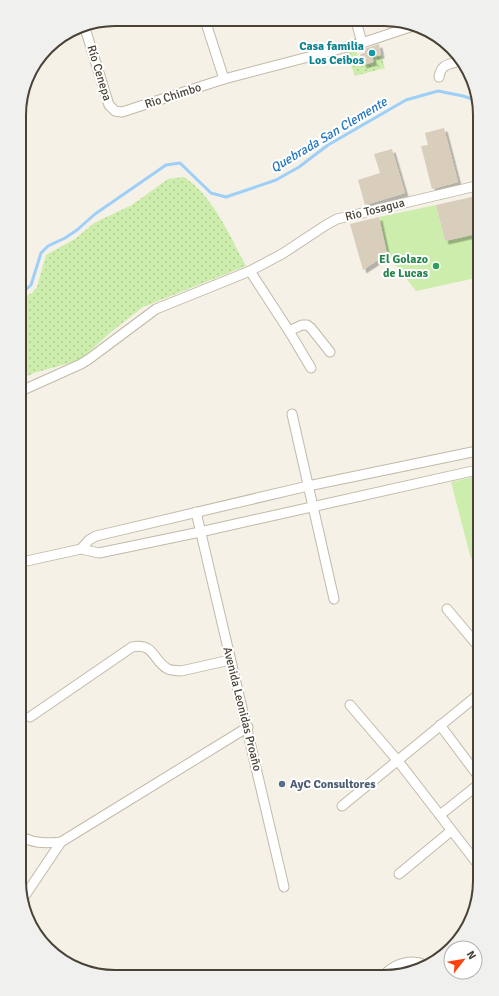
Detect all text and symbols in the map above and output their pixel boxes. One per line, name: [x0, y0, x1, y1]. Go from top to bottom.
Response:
place label: Casa familia Los Ceibos: [299, 39, 365, 68]
street label: Río Cenepa: [83, 43, 115, 103]
marker: Casa familia Los Ceibos: [367, 48, 377, 58]
street label: Rio Chimbo: [143, 80, 203, 112]
water label: Quebrada San Clemente: [268, 93, 391, 176]
street label: Rio Tosagua: [344, 195, 406, 225]
place label: El Golazo de Lucas: [379, 252, 429, 281]
marker: El Golazo de Lucas: [431, 261, 441, 271]
street label: Avenida Leonidas Proaño: [219, 645, 265, 773]
place label: AyC Consultores: [290, 777, 376, 792]
marker: AyC Consultores: [277, 779, 287, 789]
north arrow: [443, 940, 483, 980]
text: N: [464, 948, 479, 962]

